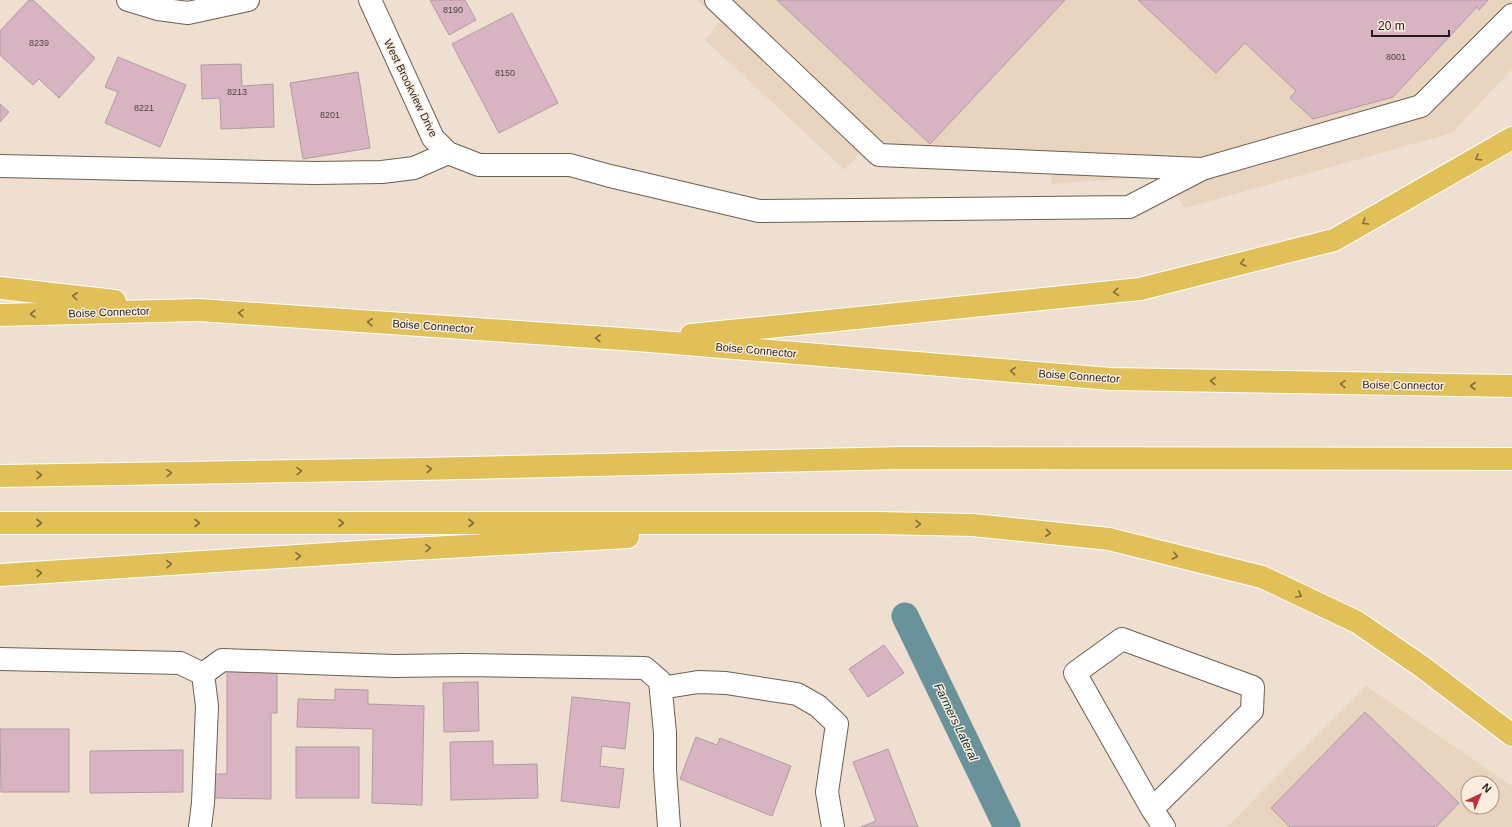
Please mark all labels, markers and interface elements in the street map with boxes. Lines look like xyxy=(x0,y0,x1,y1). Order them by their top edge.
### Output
house number: 8190 xyxy=(443,5,463,15)
scale bar xyxy=(1372,12,1449,38)
text: 20 m xyxy=(1378,19,1405,33)
street label: West Brookview Drive xyxy=(382,37,440,139)
house number: 8239 xyxy=(29,38,49,48)
house number: 8001 xyxy=(1386,52,1406,62)
house number: 8150 xyxy=(495,68,515,78)
house number: 8213 xyxy=(227,87,247,97)
house number: 8221 xyxy=(134,103,154,113)
house number: 8201 xyxy=(320,110,340,120)
one-way arrow xyxy=(1475,153,1482,160)
one-way arrow xyxy=(1362,218,1369,225)
one-way arrow xyxy=(1240,258,1247,267)
one-way arrow xyxy=(1113,287,1119,296)
one-way arrow xyxy=(72,292,78,301)
street label: Boise Connector xyxy=(68,305,150,319)
one-way arrow xyxy=(238,308,244,317)
one-way arrow xyxy=(30,310,36,318)
one-way arrow xyxy=(367,317,373,326)
street label: Boise Connector xyxy=(392,317,474,335)
one-way arrow xyxy=(595,333,601,342)
street label: Boise Connector xyxy=(715,340,797,360)
one-way arrow xyxy=(1010,367,1016,376)
street label: Boise Connector xyxy=(1038,367,1120,385)
one-way arrow xyxy=(1210,377,1216,385)
street label: Boise Connector xyxy=(1362,378,1444,392)
one-way arrow xyxy=(1340,380,1346,388)
one-way arrow xyxy=(1470,382,1476,390)
one-way arrow xyxy=(426,465,432,473)
one-way arrow xyxy=(296,467,302,475)
one-way arrow xyxy=(166,469,172,477)
one-way arrow xyxy=(36,471,42,479)
one-way arrow xyxy=(36,519,42,527)
one-way arrow xyxy=(194,519,200,527)
one-way arrow xyxy=(338,519,344,527)
one-way arrow xyxy=(468,519,474,527)
one-way arrow xyxy=(915,520,921,528)
one-way arrow xyxy=(1045,528,1051,537)
one-way arrow xyxy=(425,544,431,552)
one-way arrow xyxy=(295,551,301,560)
one-way arrow xyxy=(1171,551,1178,560)
one-way arrow xyxy=(166,560,172,569)
one-way arrow xyxy=(36,568,42,577)
one-way arrow xyxy=(1294,590,1302,598)
water label: Farmers Lateral xyxy=(931,681,981,763)
north arrow xyxy=(1460,775,1500,815)
text: N xyxy=(1480,781,1494,795)

